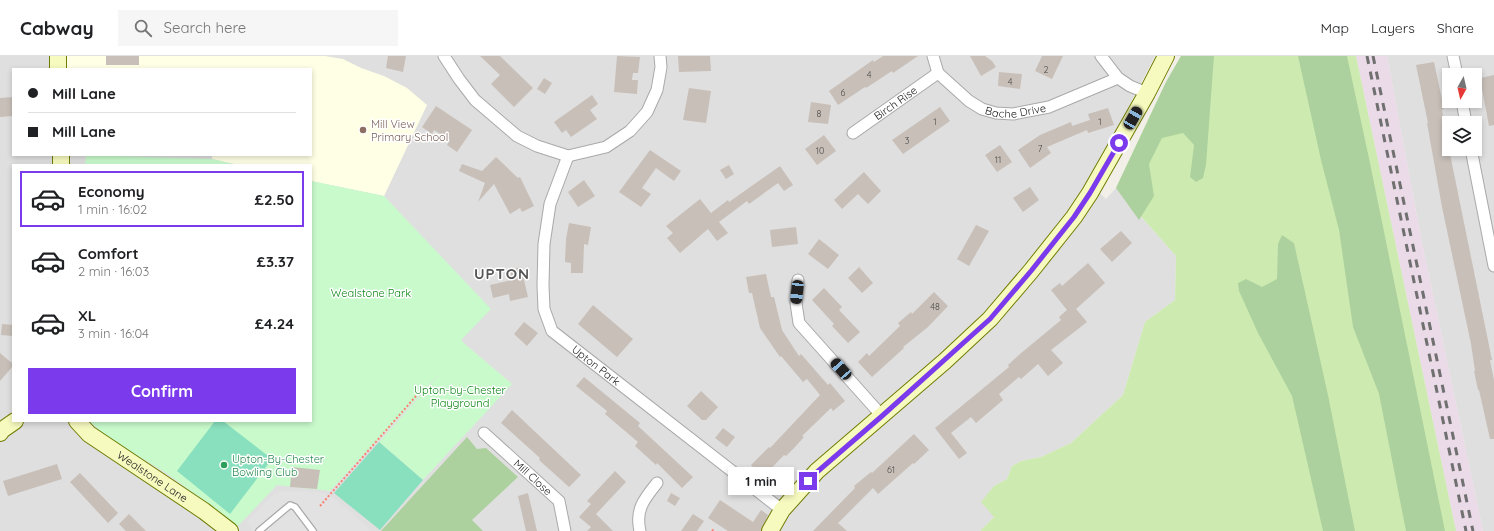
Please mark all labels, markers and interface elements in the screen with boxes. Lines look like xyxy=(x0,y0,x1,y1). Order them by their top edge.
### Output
search box xyxy=(118,10,398,46)
text: Cabway xyxy=(20,16,94,40)
icon: search xyxy=(132,17,154,39)
text: Search here xyxy=(164,18,246,37)
text: Map xyxy=(1320,19,1349,37)
text: Layers xyxy=(1371,19,1415,37)
text: Share xyxy=(1437,19,1474,37)
house number: 2 xyxy=(1044,64,1049,75)
north arrow xyxy=(1442,68,1482,108)
map controls xyxy=(1442,68,1482,156)
house number: 4 xyxy=(867,69,872,80)
house number: 4 xyxy=(1008,76,1013,87)
street label: Birch Rise xyxy=(871,83,920,123)
text: Mill Lane xyxy=(52,84,116,103)
house number: 6 xyxy=(841,87,846,98)
street label: Bache Drive xyxy=(983,101,1047,121)
car xyxy=(1122,105,1144,131)
house number: 8 xyxy=(817,108,822,119)
house number: 1 xyxy=(933,116,937,127)
house number: 1 xyxy=(1098,116,1102,127)
button: layers xyxy=(1442,116,1482,156)
place label: Mill View Primary School xyxy=(371,117,448,144)
text: Mill Lane xyxy=(52,122,116,141)
marker: Mill View Primary School xyxy=(358,125,368,135)
route start xyxy=(1110,134,1128,152)
house number: 3 xyxy=(905,135,910,146)
house number: 7 xyxy=(1038,143,1043,154)
house number: 10 xyxy=(816,145,824,156)
house number: 11 xyxy=(995,154,1001,165)
icon: car xyxy=(30,181,66,217)
text: Economy xyxy=(78,182,145,201)
text: £2.50 xyxy=(255,190,294,209)
text: 1 min · 16:02 xyxy=(78,201,147,217)
icon: car xyxy=(30,243,66,279)
text: Comfort xyxy=(78,244,139,263)
text: £3.37 xyxy=(257,252,294,271)
text: 2 min · 16:03 xyxy=(78,263,149,279)
district label: UPTON xyxy=(474,264,530,283)
car xyxy=(790,279,804,305)
park label: Wealstone Park xyxy=(331,286,411,300)
house number: 48 xyxy=(930,301,940,312)
icon: car xyxy=(30,305,66,341)
text: XL xyxy=(78,306,96,325)
text: £4.24 xyxy=(255,314,294,333)
text: 3 min · 16:04 xyxy=(78,325,149,341)
street label: Upton Park xyxy=(569,342,623,389)
car xyxy=(829,356,853,382)
button: Confirm xyxy=(28,368,296,414)
park label: Upton-by-Chester Playground xyxy=(414,383,507,410)
street label: Wealstone Lane xyxy=(114,448,190,505)
place label: Upton-By-Chester Bowling Club xyxy=(232,452,325,479)
street label: Mill Close xyxy=(511,456,555,498)
marker: Upton-By-Chester Bowling Club xyxy=(219,460,229,470)
house number: 61 xyxy=(887,464,895,475)
callout: 1 min xyxy=(728,467,794,495)
route end xyxy=(799,472,817,490)
text: 1 min xyxy=(745,473,777,489)

